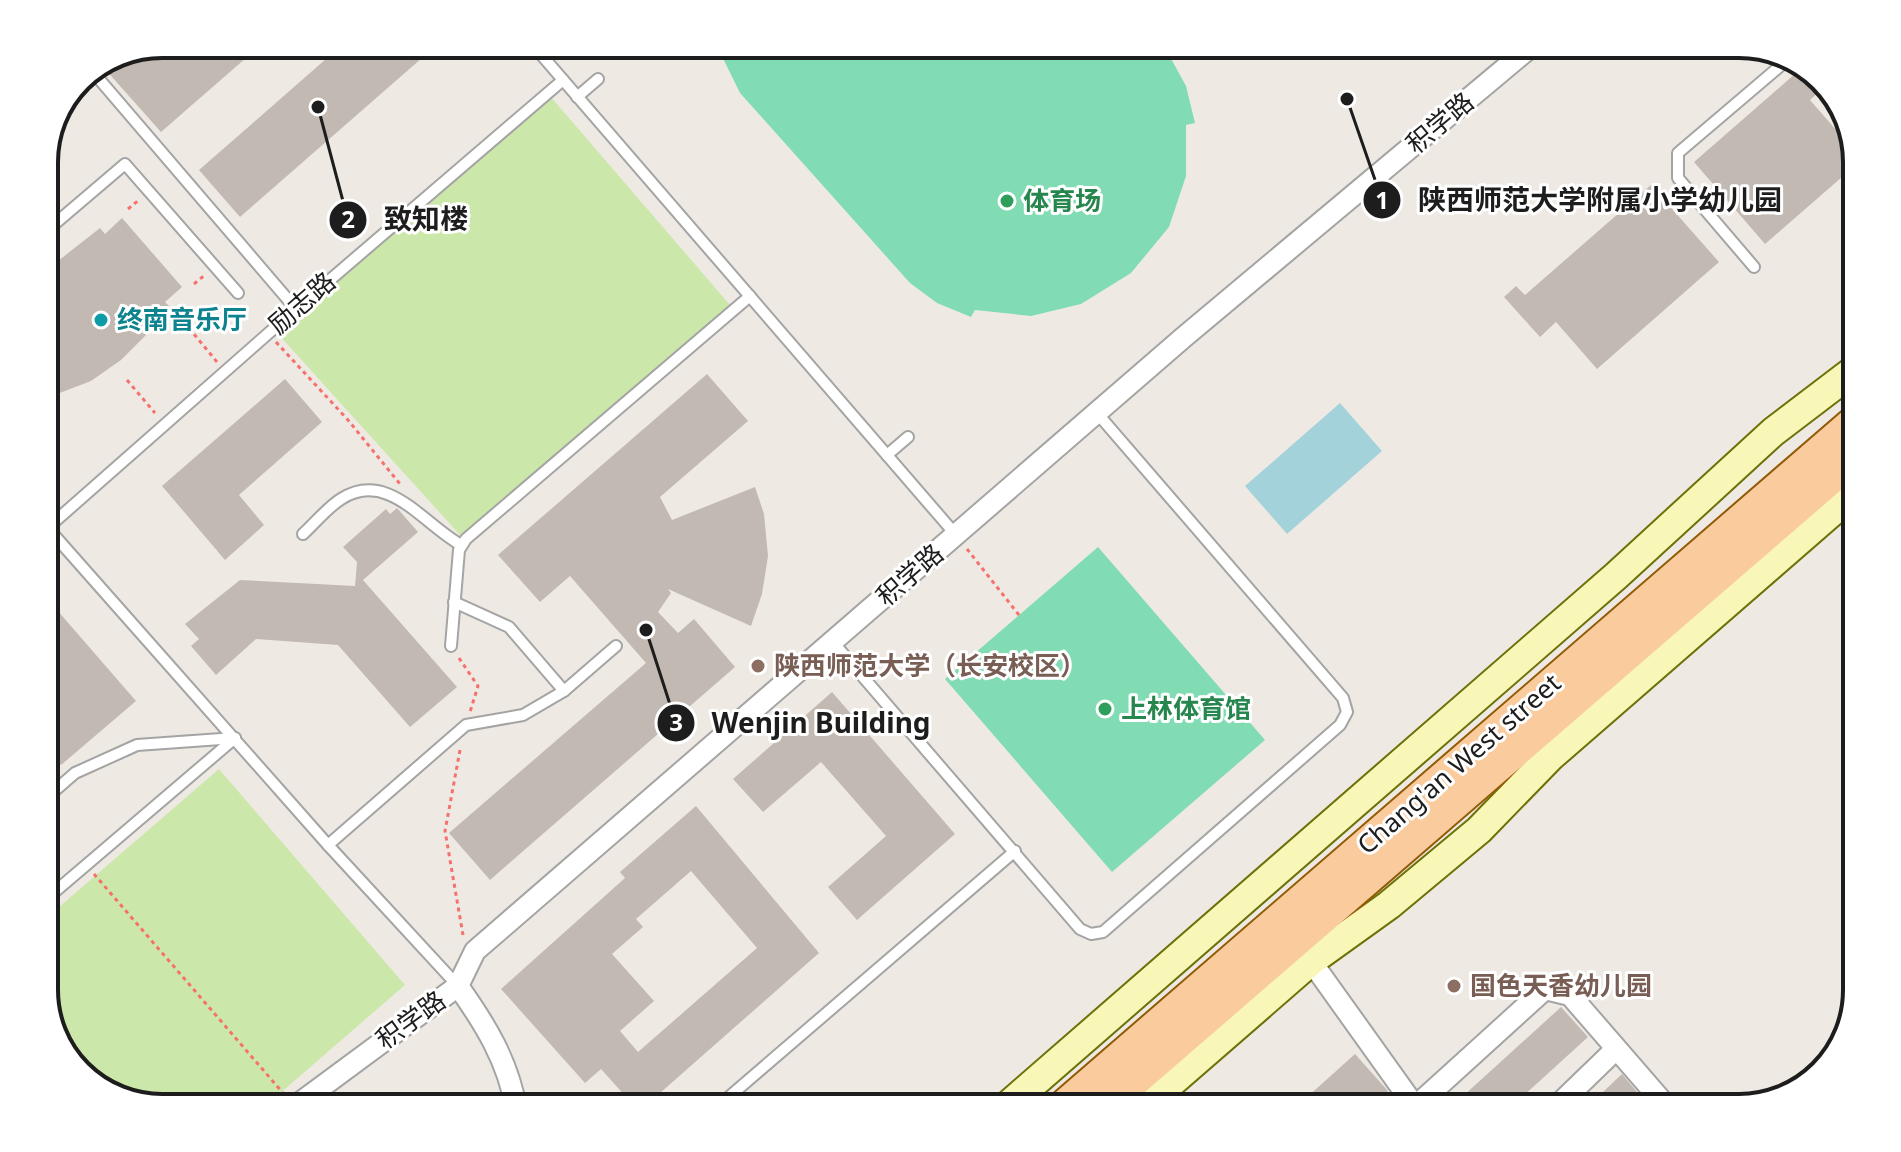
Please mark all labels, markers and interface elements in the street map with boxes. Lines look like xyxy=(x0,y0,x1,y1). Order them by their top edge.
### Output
street label: 积学路 xyxy=(1398,83,1481,161)
callout: 陕西师范大学附属小学幼儿园 xyxy=(1362,174,1798,226)
text: 陕西师范大学附属小学幼儿园 xyxy=(1418,180,1782,218)
place label: 体育场 xyxy=(1023,182,1101,218)
text: 1 xyxy=(1375,183,1389,216)
marker: 体育场 xyxy=(998,192,1016,210)
callout: 致知楼 xyxy=(328,194,484,246)
text: 致知楼 xyxy=(384,199,468,237)
text: 2 xyxy=(341,202,355,235)
street label: 励志路 xyxy=(260,263,343,341)
place label: 终南音乐厅 xyxy=(117,301,247,337)
marker: 终南音乐厅 xyxy=(92,311,110,329)
street label: 积学路 xyxy=(868,535,951,613)
place label: 陕西师范大学（长安校区） xyxy=(774,647,1086,683)
marker: 陕西师范大学（长安校区） xyxy=(749,657,767,675)
street label: Chang'an West street xyxy=(1349,665,1568,862)
place label: 上林体育馆 xyxy=(1121,690,1251,726)
callout: Wenjin Building xyxy=(656,697,947,749)
marker: 上林体育馆 xyxy=(1096,700,1114,718)
text: Wenjin Building xyxy=(711,703,931,741)
text: 3 xyxy=(669,705,683,738)
place label: 国色天香幼儿园 xyxy=(1470,967,1652,1003)
marker: 国色天香幼儿园 xyxy=(1445,977,1463,995)
street label: 积学路 xyxy=(368,982,453,1057)

